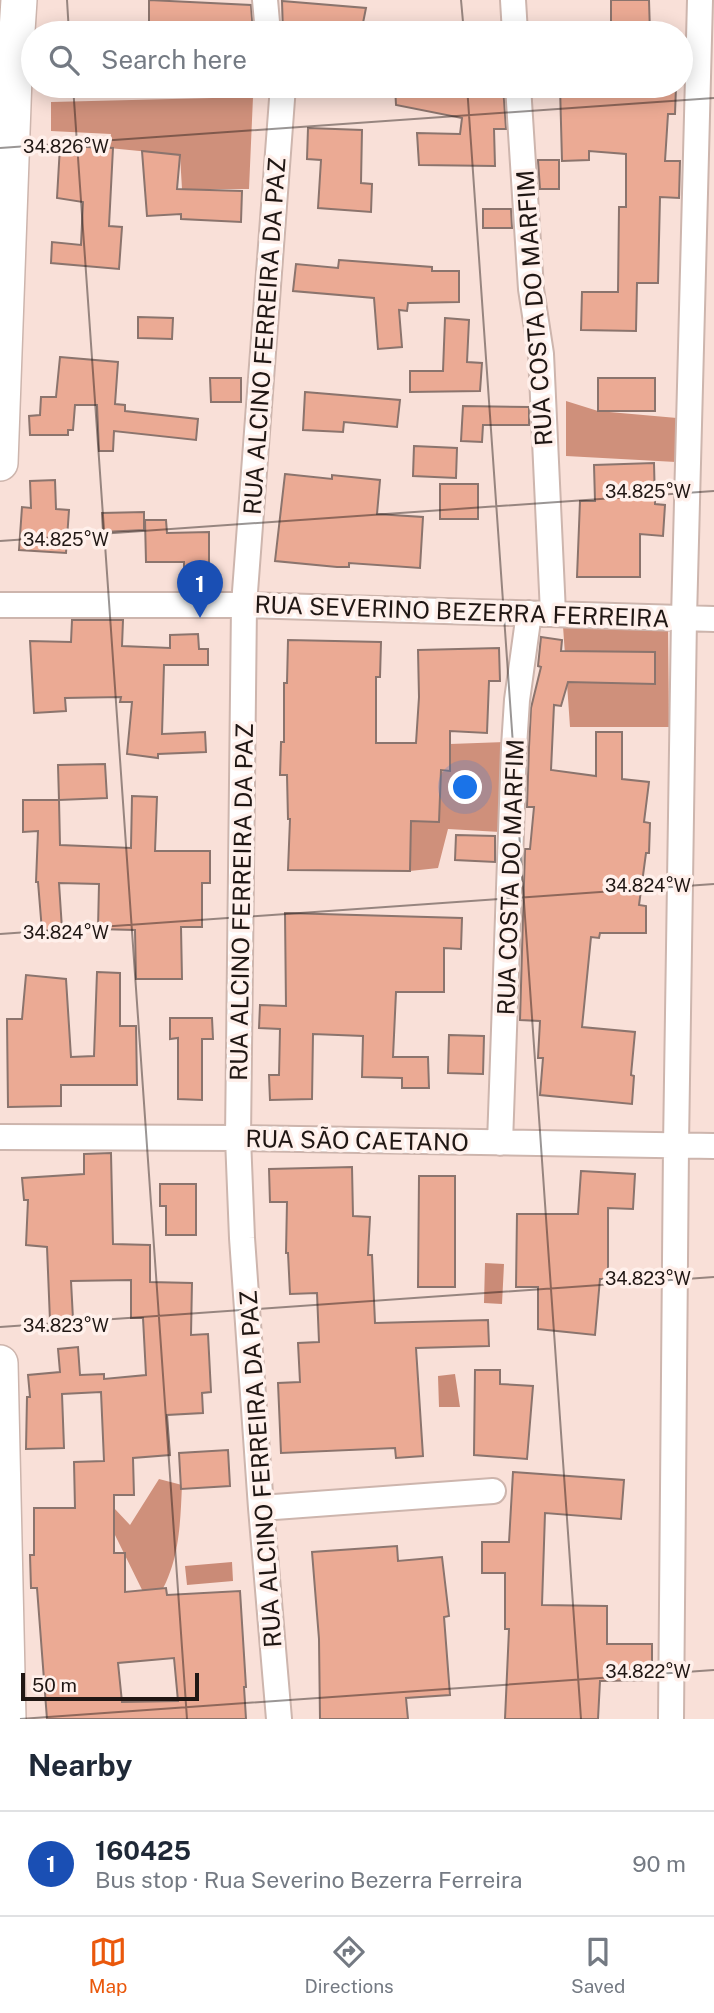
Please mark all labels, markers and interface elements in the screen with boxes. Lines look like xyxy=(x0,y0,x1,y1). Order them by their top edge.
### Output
search box xyxy=(21,21,693,98)
icon: search xyxy=(45,41,83,79)
text: Search here xyxy=(101,44,247,75)
text: 34.826°W xyxy=(23,136,109,157)
street label: RUA ALCINO FERREIRA DA PAZ xyxy=(238,157,290,515)
street label: RUA COSTA DO MARFIM xyxy=(510,169,558,447)
text: 34.825°W xyxy=(605,481,691,502)
text: 34.825°W xyxy=(23,529,109,550)
pin: 1 xyxy=(177,560,223,618)
street label: RUA SEVERINO BEZERRA FERREIRA xyxy=(254,590,670,632)
street label: RUA ALCINO FERREIRA DA PAZ xyxy=(224,723,258,1081)
street label: RUA COSTA DO MARFIM xyxy=(491,738,529,1016)
your location xyxy=(448,770,482,804)
text: 34.824°W xyxy=(605,875,691,896)
text: 34.824°W xyxy=(23,922,109,943)
street label: RUA SÃO CAETANO xyxy=(245,1124,469,1156)
text: 34.823°W xyxy=(605,1268,691,1289)
street label: RUA ALCINO FERREIRA DA PAZ xyxy=(234,1290,286,1648)
text: 34.823°W xyxy=(23,1315,109,1336)
text: 34.822°W xyxy=(605,1661,691,1682)
scale bar xyxy=(21,1670,200,1702)
text: 50 m xyxy=(32,1674,77,1696)
text: Nearby xyxy=(28,1747,132,1783)
text: 160425 xyxy=(95,1835,191,1866)
text: 1 xyxy=(46,1850,56,1877)
text: 90 m xyxy=(632,1850,686,1877)
text: Bus stop · Rua Severino Bezerra Ferreira xyxy=(95,1866,522,1893)
tab: Map xyxy=(89,1933,127,1997)
tab: Directions xyxy=(304,1933,394,1997)
tab: Saved xyxy=(571,1933,625,1997)

